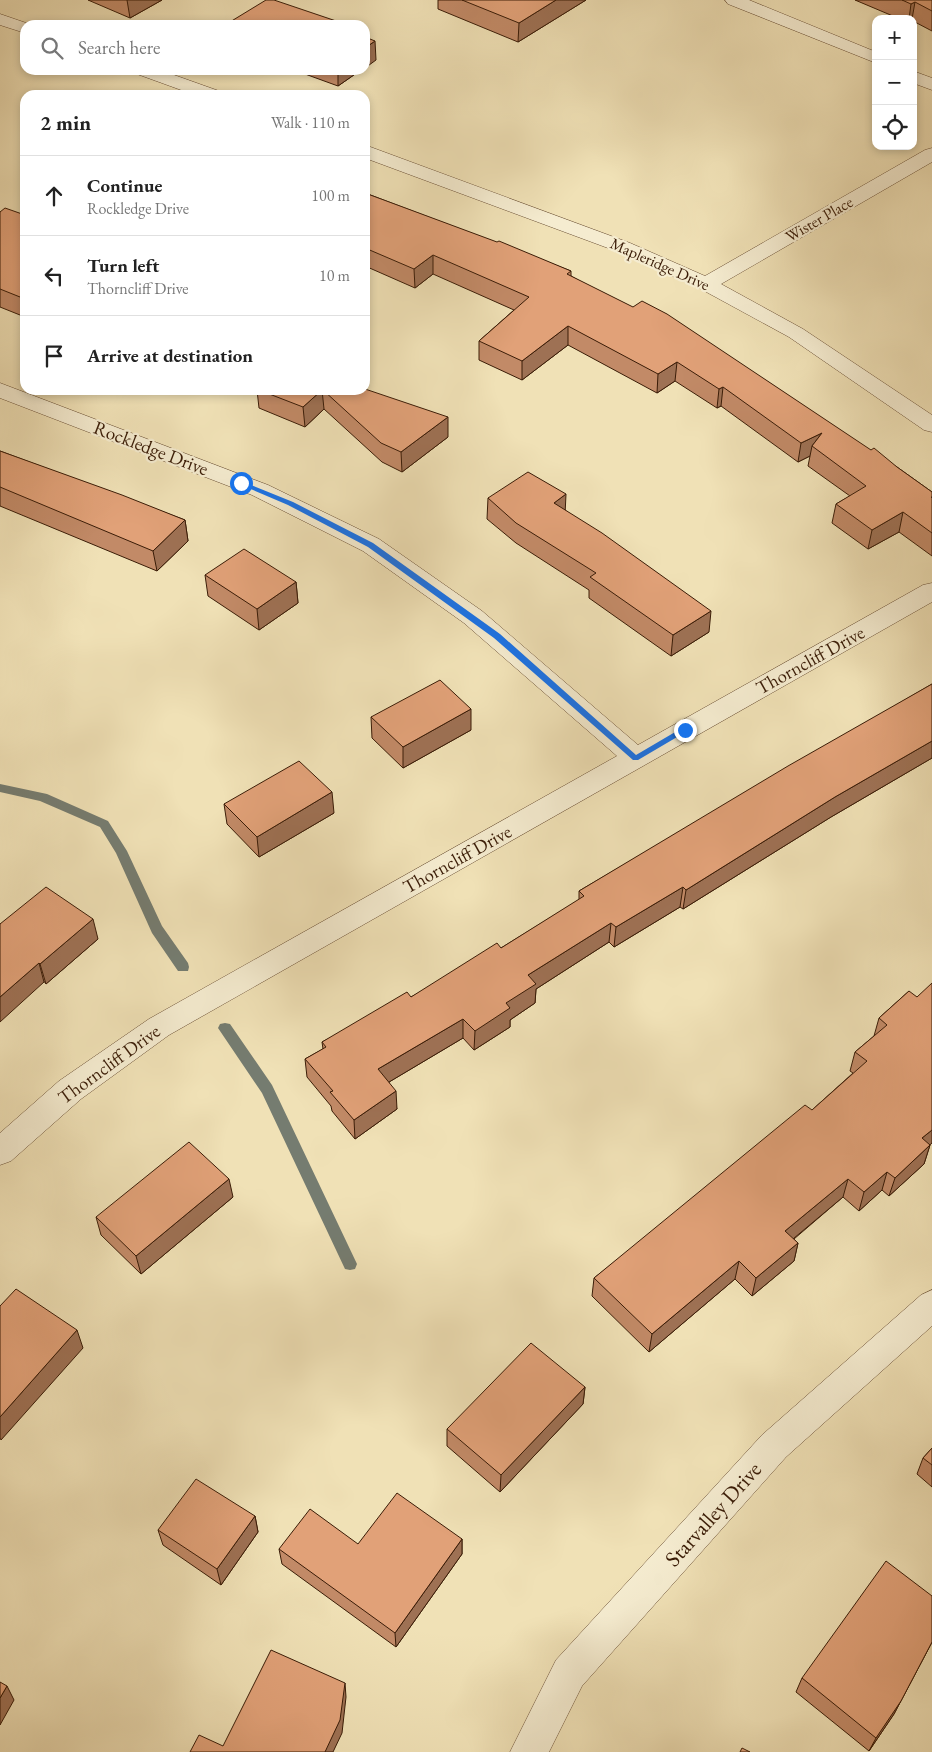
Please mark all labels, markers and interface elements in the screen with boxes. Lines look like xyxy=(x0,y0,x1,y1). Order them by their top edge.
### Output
map controls xyxy=(872,15,917,150)
button: + xyxy=(872,15,917,60)
search box xyxy=(20,20,370,75)
icon: search xyxy=(38,34,66,62)
text: Search here xyxy=(78,35,160,60)
button: − xyxy=(872,60,917,105)
button: locate xyxy=(872,105,917,150)
text: 2 min xyxy=(40,109,91,136)
text: Walk · 110 m xyxy=(271,112,350,133)
text: Continue xyxy=(87,173,162,198)
icon: ahead xyxy=(40,182,68,210)
text: 100 m xyxy=(311,185,350,206)
street label: Wister Place xyxy=(781,191,857,247)
text: Rockledge Drive xyxy=(87,198,189,219)
street label: Mapleridge Drive xyxy=(607,233,713,295)
text: Turn left xyxy=(87,253,159,278)
icon: left xyxy=(40,262,68,290)
text: 10 m xyxy=(319,265,350,286)
text: Thorncliff Drive xyxy=(87,278,189,299)
icon: arrive xyxy=(40,342,68,370)
text: Arrive at destination xyxy=(87,343,253,368)
street label: Rockledge Drive xyxy=(90,415,212,481)
route start xyxy=(230,472,253,495)
street label: Thorncliff Drive xyxy=(751,620,869,700)
route end xyxy=(674,719,697,742)
street label: Thorncliff Drive xyxy=(398,819,516,899)
street label: Thorncliff Drive xyxy=(53,1018,165,1110)
street label: Starvalley Drive xyxy=(658,1455,768,1573)

